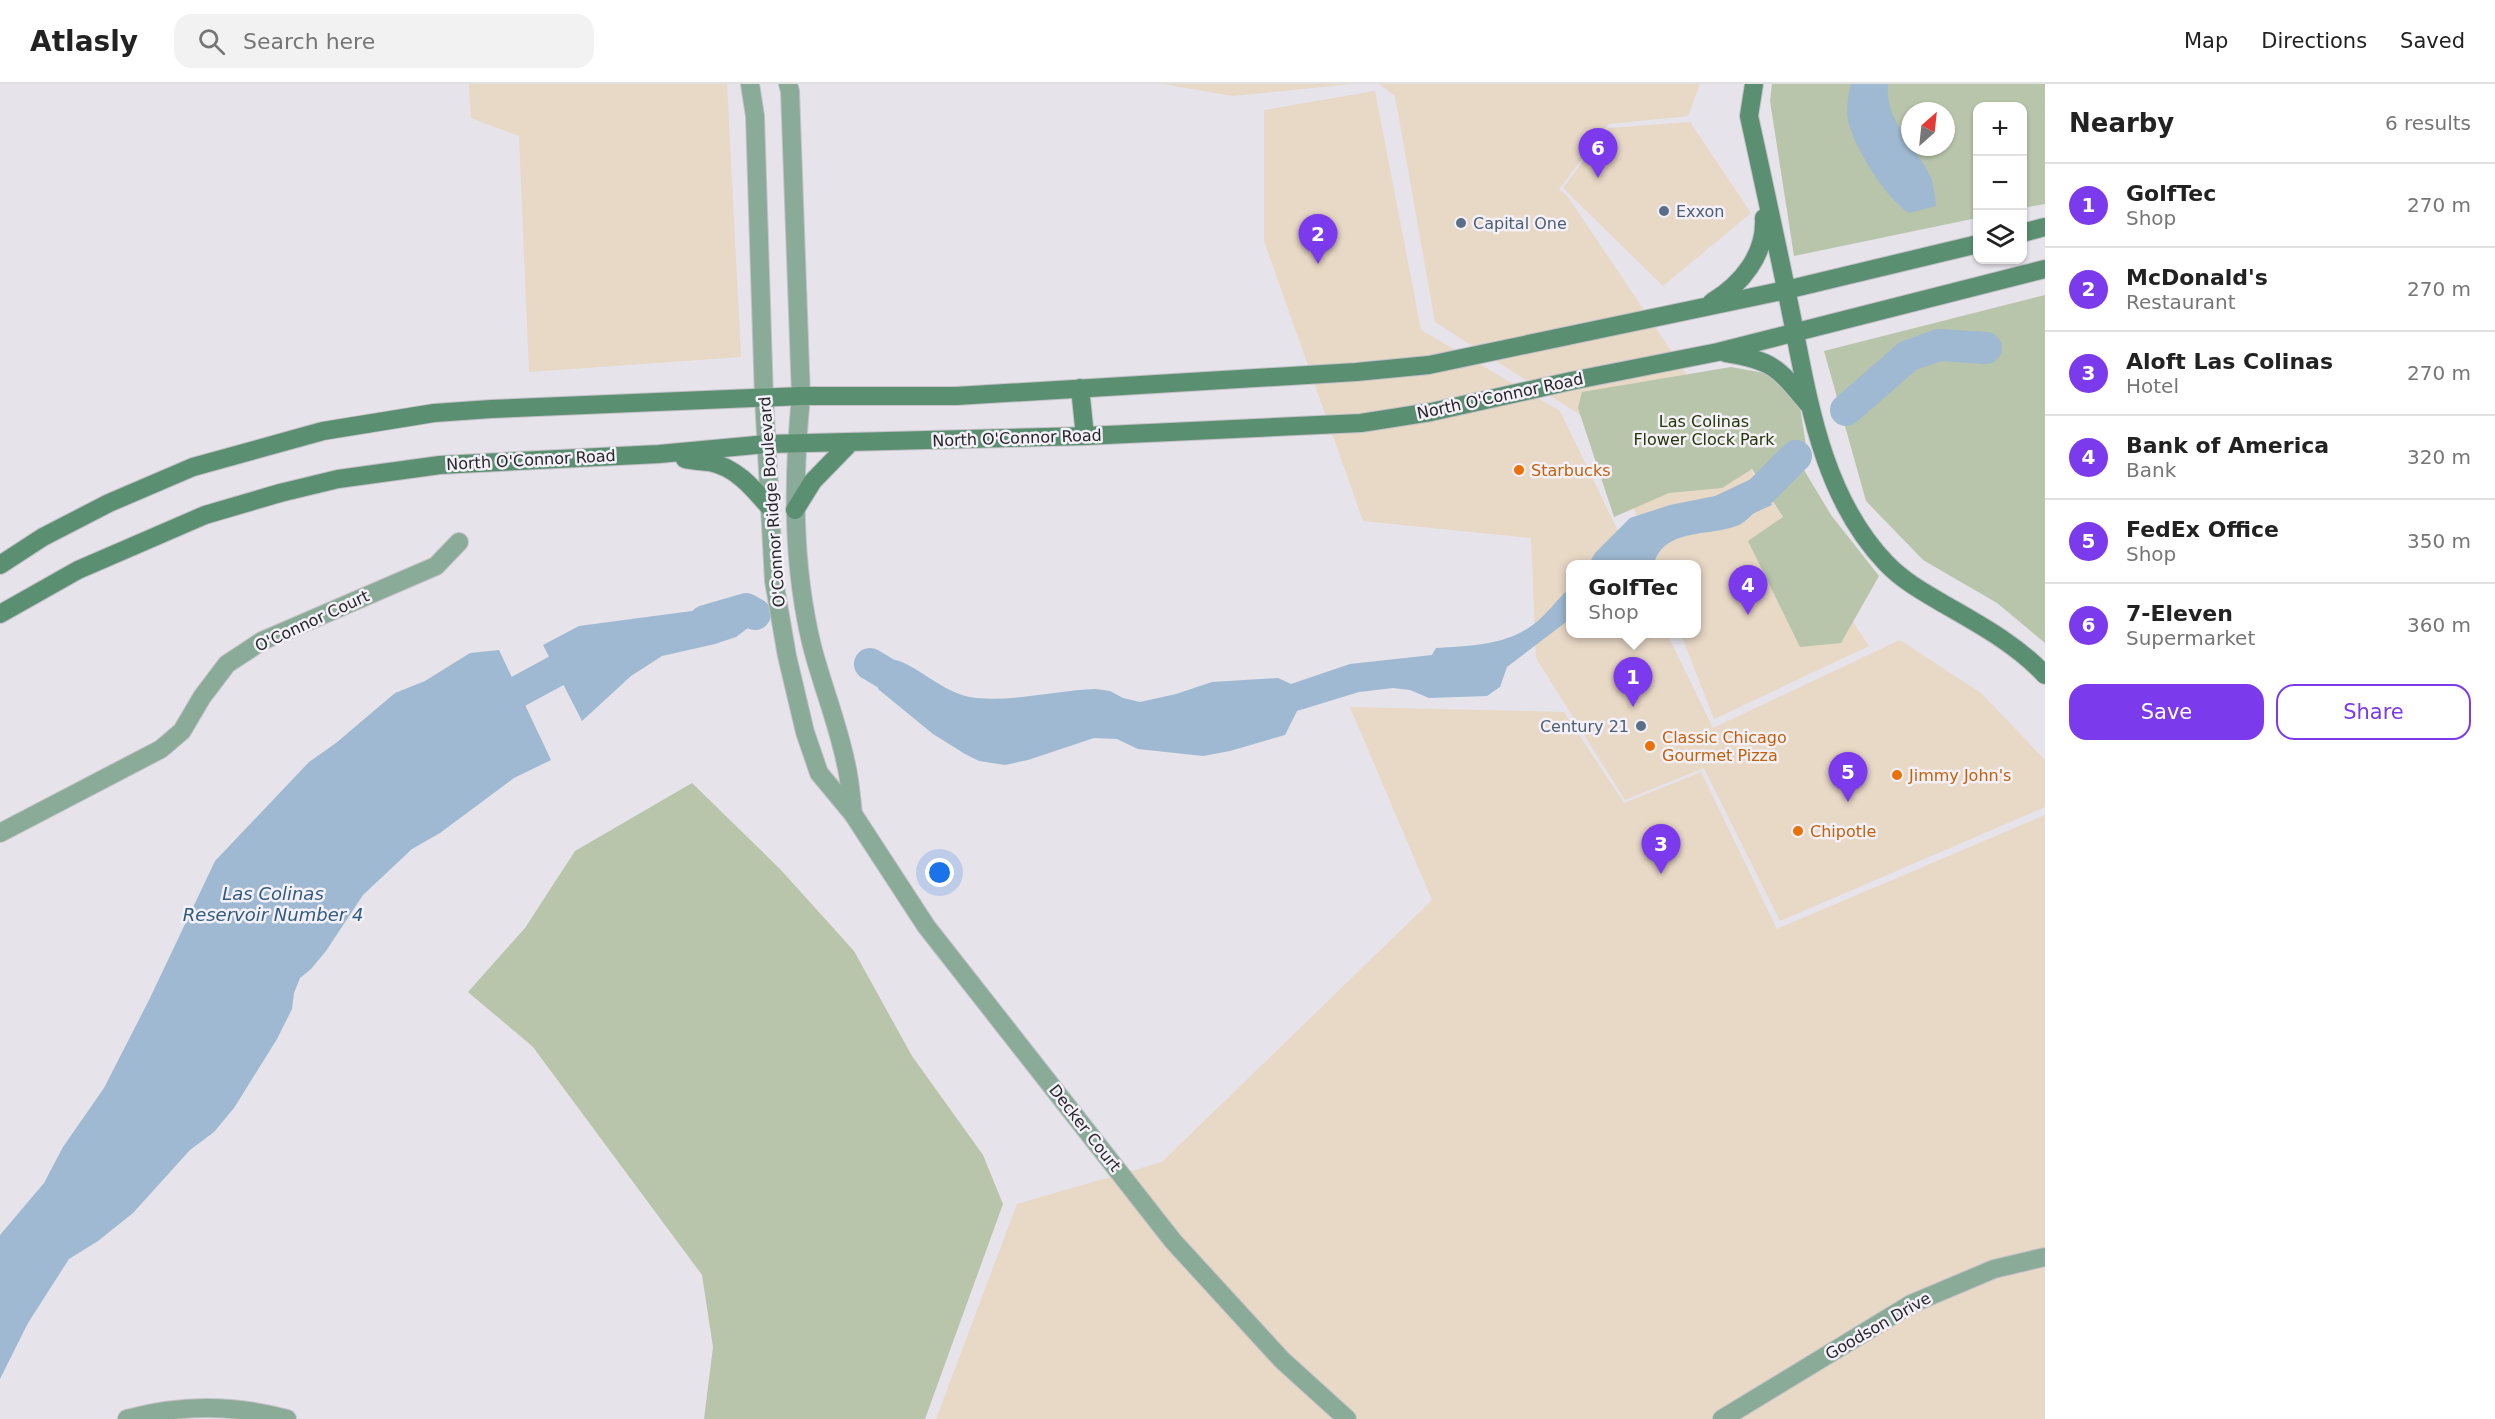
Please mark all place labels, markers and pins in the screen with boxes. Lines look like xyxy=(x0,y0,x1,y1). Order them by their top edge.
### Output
pin: 6 xyxy=(1578,128,1618,178)
place label: Exxon xyxy=(1676,202,1724,221)
marker: Exxon xyxy=(1657,204,1671,218)
pin: 2 xyxy=(1298,214,1338,264)
place label: Capital One xyxy=(1473,214,1567,233)
marker: Capital One xyxy=(1454,216,1468,230)
place label: Starbucks xyxy=(1531,461,1611,480)
marker: Starbucks xyxy=(1512,463,1526,477)
pin: 4 xyxy=(1728,566,1768,615)
pin: 1 xyxy=(1614,658,1652,707)
place label: Century 21 xyxy=(1540,717,1629,736)
marker: Century 21 xyxy=(1634,719,1648,733)
place label: Classic Chicago Gourmet Pizza xyxy=(1662,728,1787,765)
marker: Classic Chicago Gourmet Pizza xyxy=(1643,739,1657,753)
pin: 5 xyxy=(1828,752,1868,802)
place label: Jimmy John's xyxy=(1908,766,2011,785)
marker: Jimmy John's xyxy=(1890,768,1904,782)
place label: Chipotle xyxy=(1810,822,1876,841)
pin: 3 xyxy=(1642,824,1680,874)
marker: Chipotle xyxy=(1791,824,1805,838)

